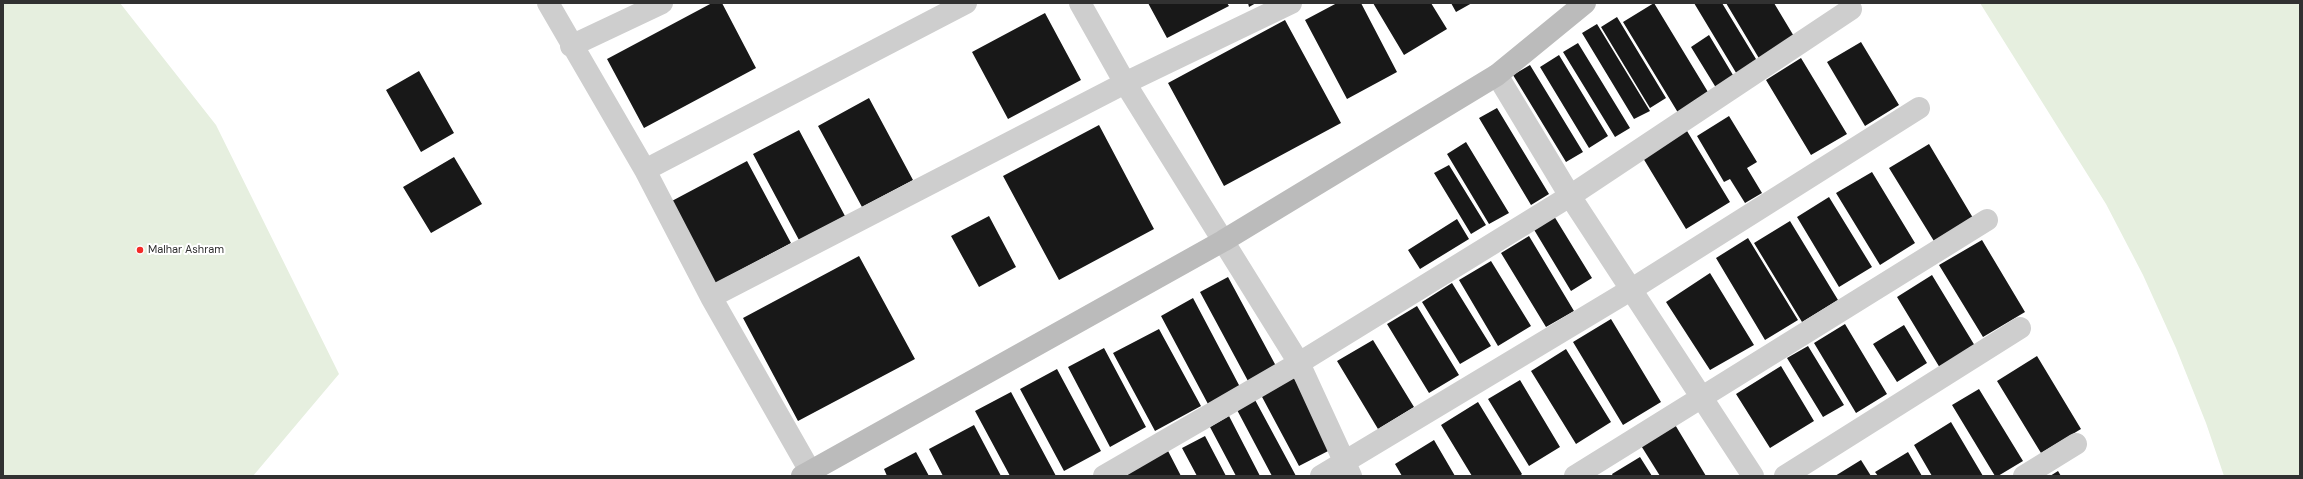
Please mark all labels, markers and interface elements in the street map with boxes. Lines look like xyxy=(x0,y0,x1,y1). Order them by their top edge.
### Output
place label: Malhar Ashram xyxy=(148,243,224,257)
marker: Malhar Ashram xyxy=(135,245,145,255)

